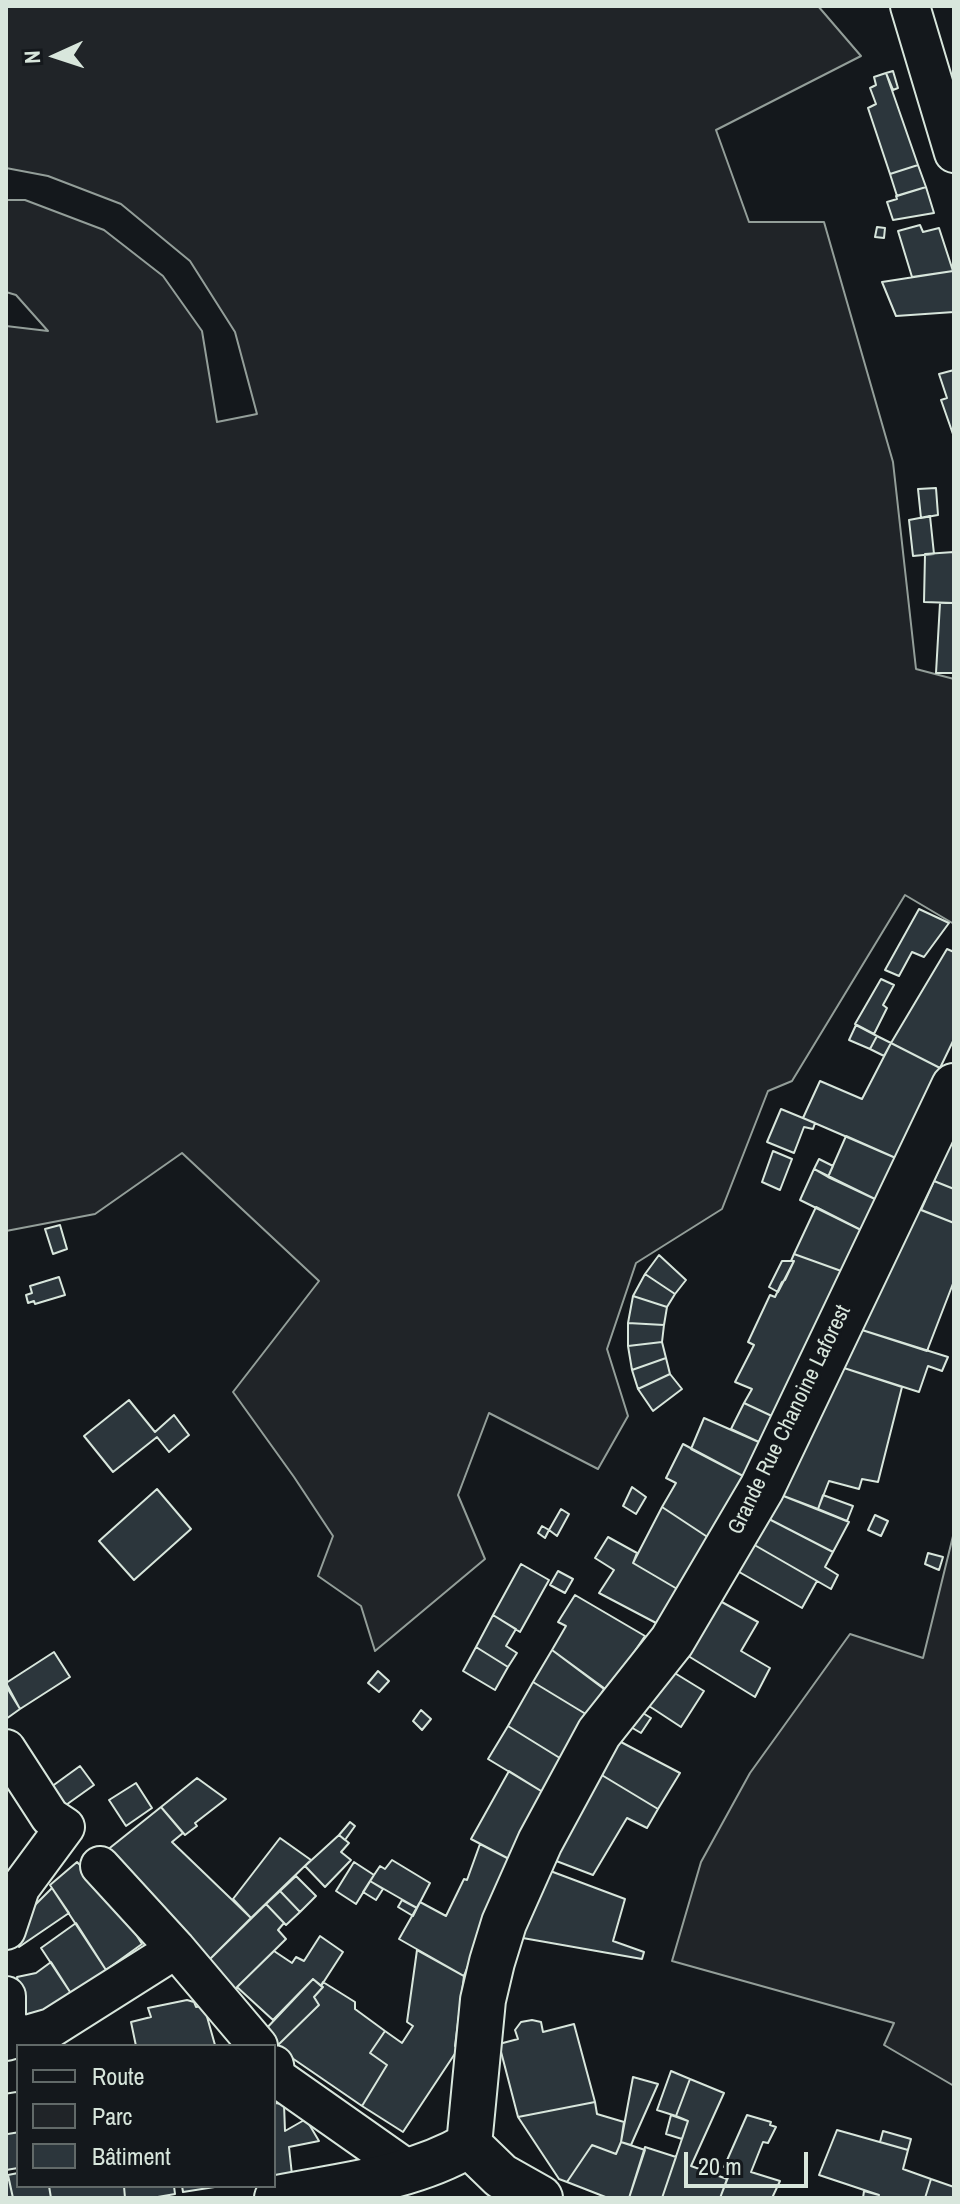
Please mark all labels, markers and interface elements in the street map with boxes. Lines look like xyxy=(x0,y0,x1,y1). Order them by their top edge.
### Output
north arrow xyxy=(16,16,96,96)
text: N xyxy=(17,50,47,65)
street label: Grande Rue Chanoine Laforest xyxy=(723,1301,857,1539)
legend xyxy=(16,2044,276,2188)
text: Route xyxy=(92,2060,145,2092)
text: Parc xyxy=(92,2100,132,2132)
scale bar xyxy=(688,2136,812,2186)
text: Bâtiment xyxy=(92,2140,171,2172)
text: 20 m xyxy=(698,2150,742,2182)

